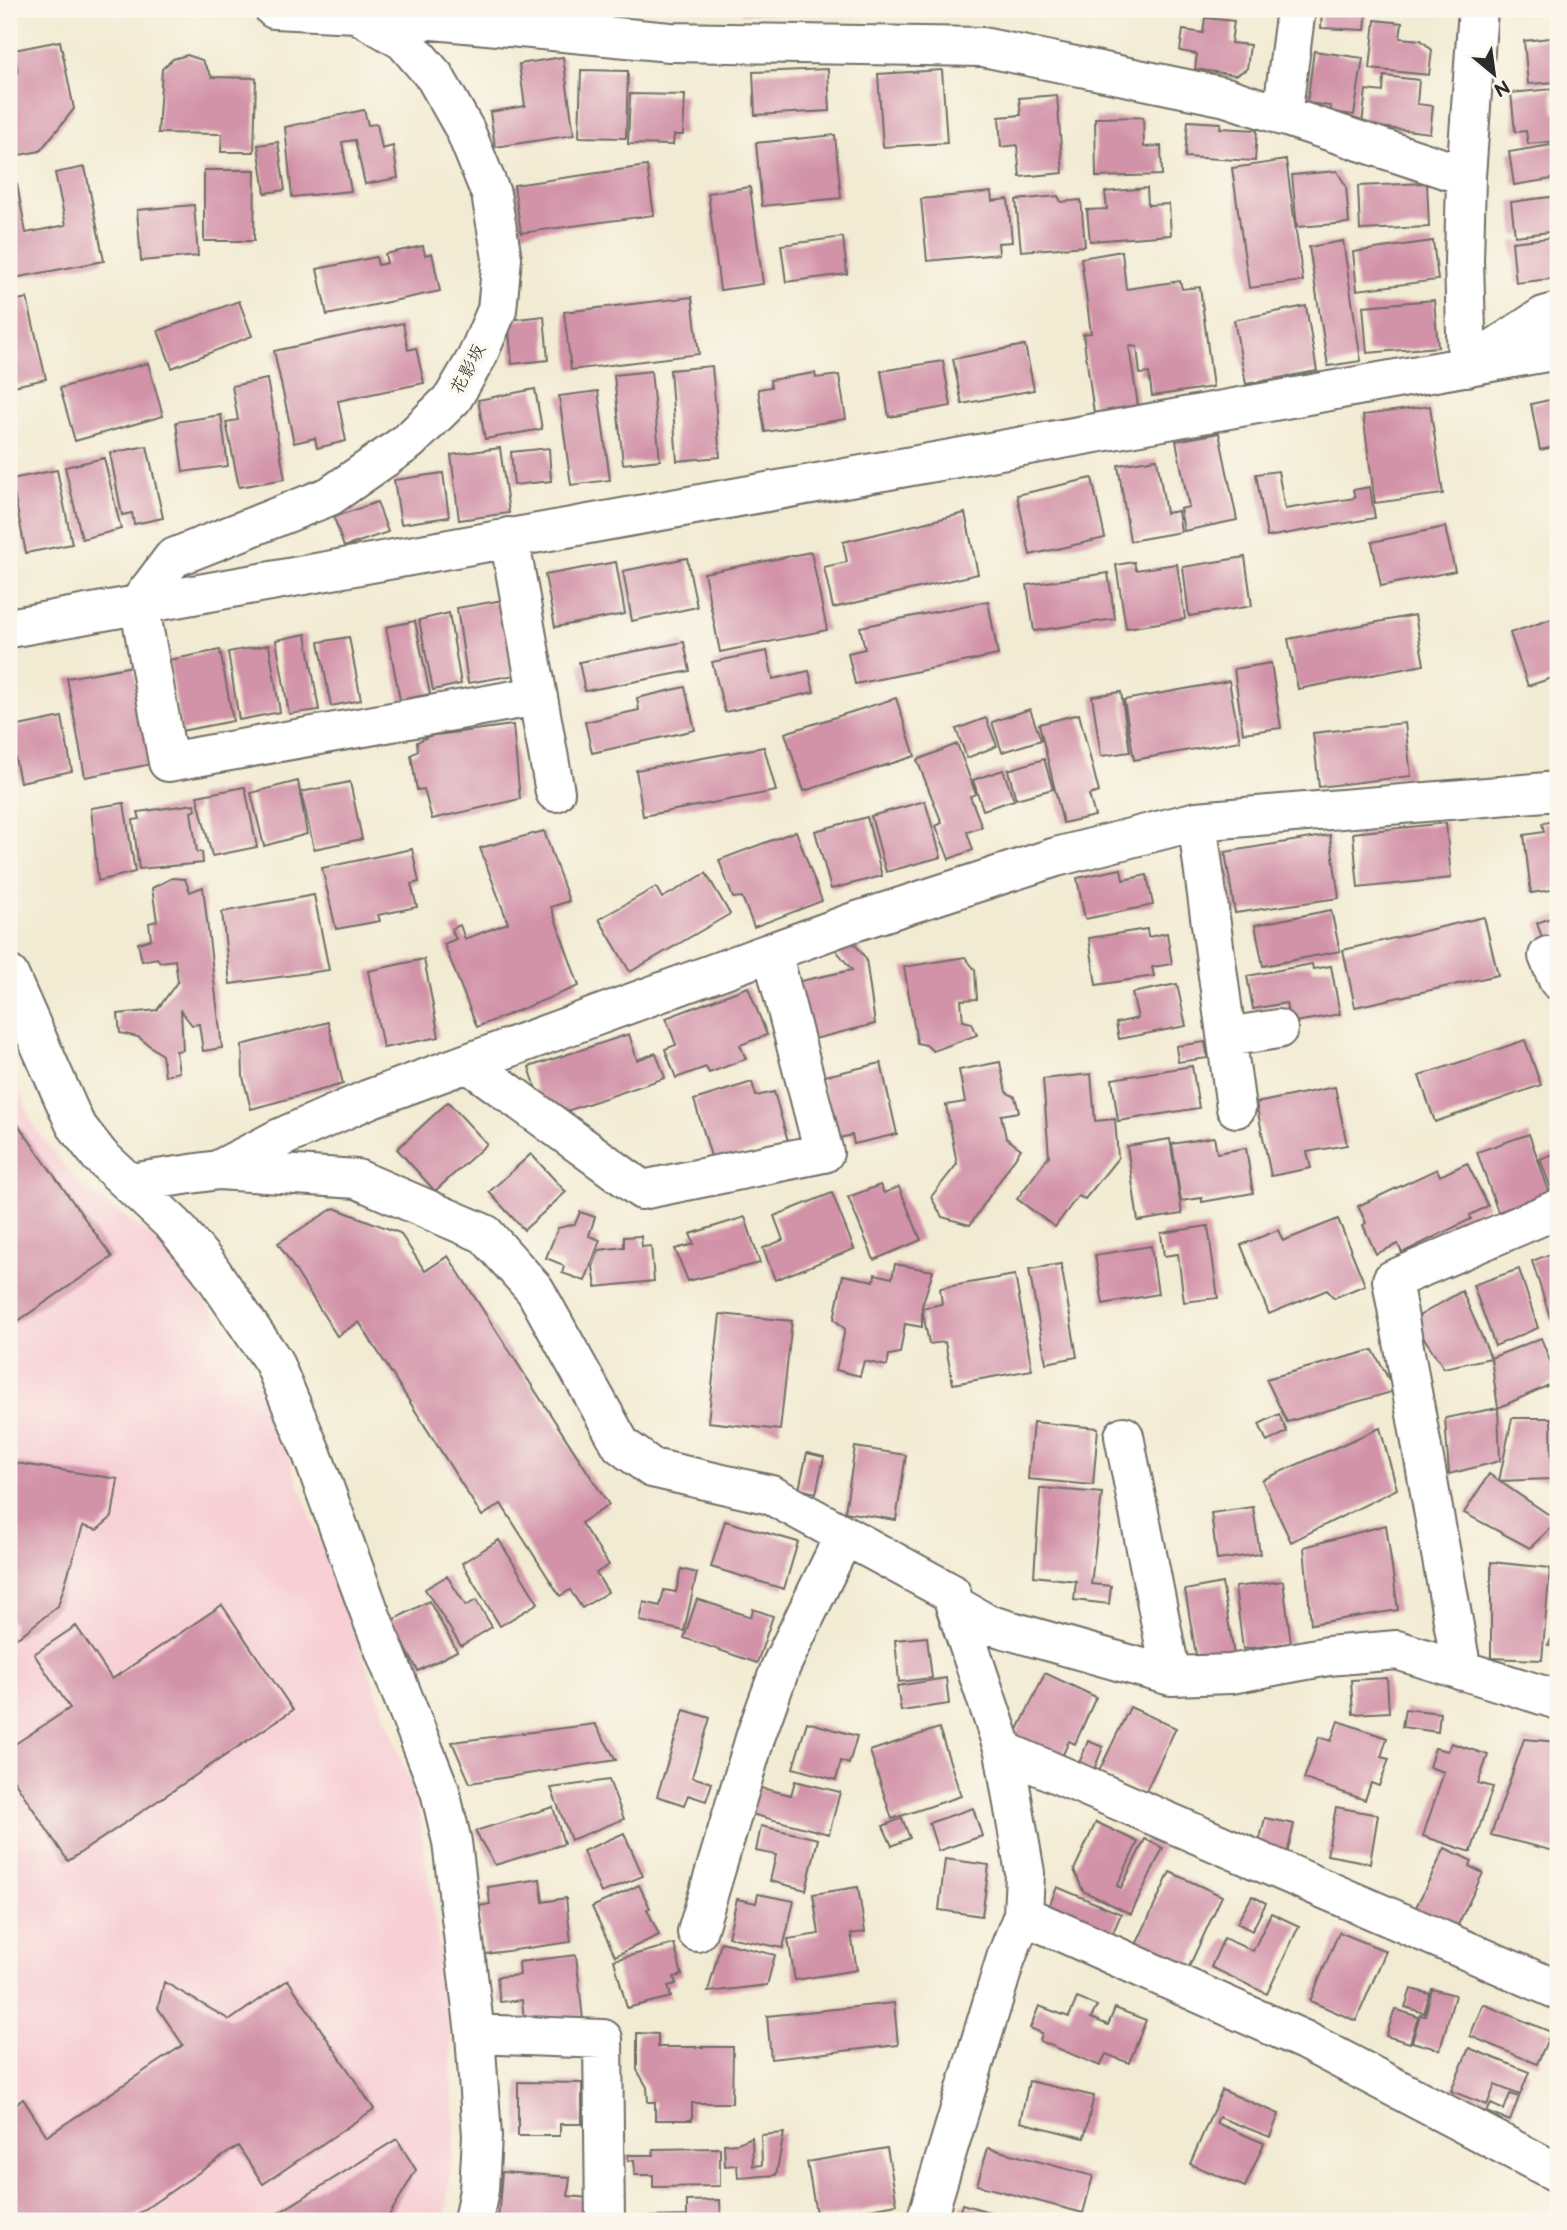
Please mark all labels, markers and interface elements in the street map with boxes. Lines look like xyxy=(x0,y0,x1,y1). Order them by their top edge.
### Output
north arrow xyxy=(1458,38,1528,108)
text: N xyxy=(1490,74,1513,101)
street label: 花影坂 xyxy=(446,340,490,398)

